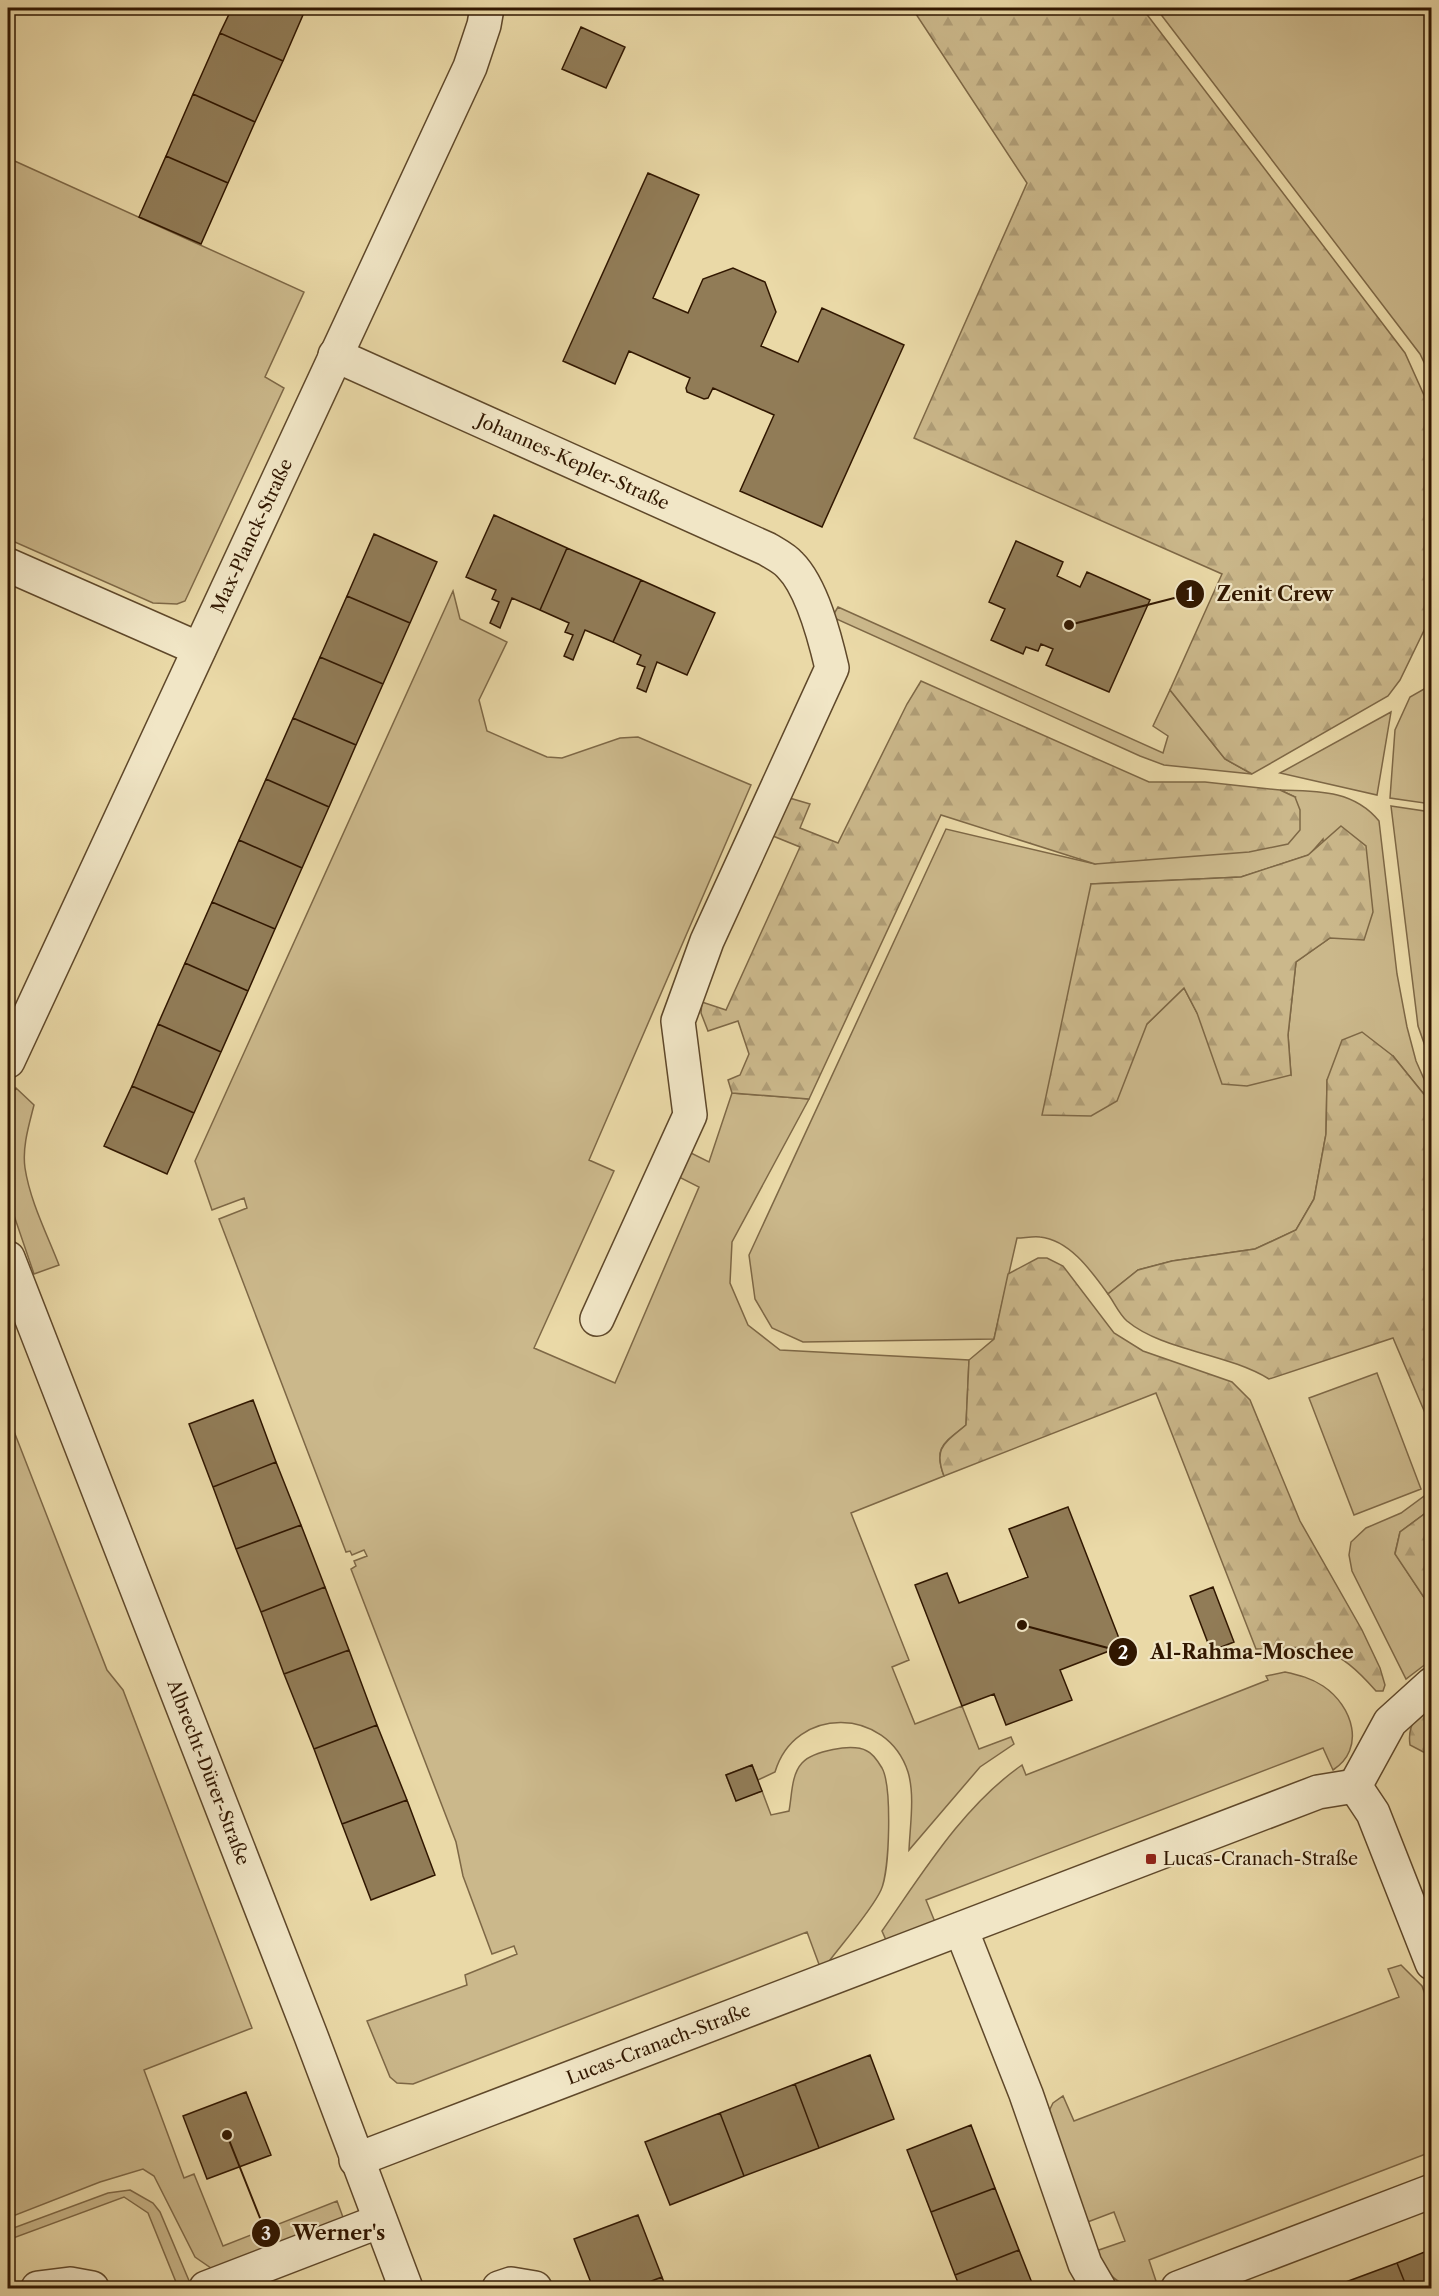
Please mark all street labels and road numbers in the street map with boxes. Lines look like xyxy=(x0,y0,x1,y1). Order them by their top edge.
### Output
street label: Johannes-Kepler-Straße xyxy=(471,408,673,515)
street label: Max-Planck-Straße xyxy=(207,455,297,617)
street label: Albrecht-Dürer-Straße xyxy=(162,1676,254,1868)
street label: Lucas-Cranach-Straße xyxy=(563,1999,754,2089)

